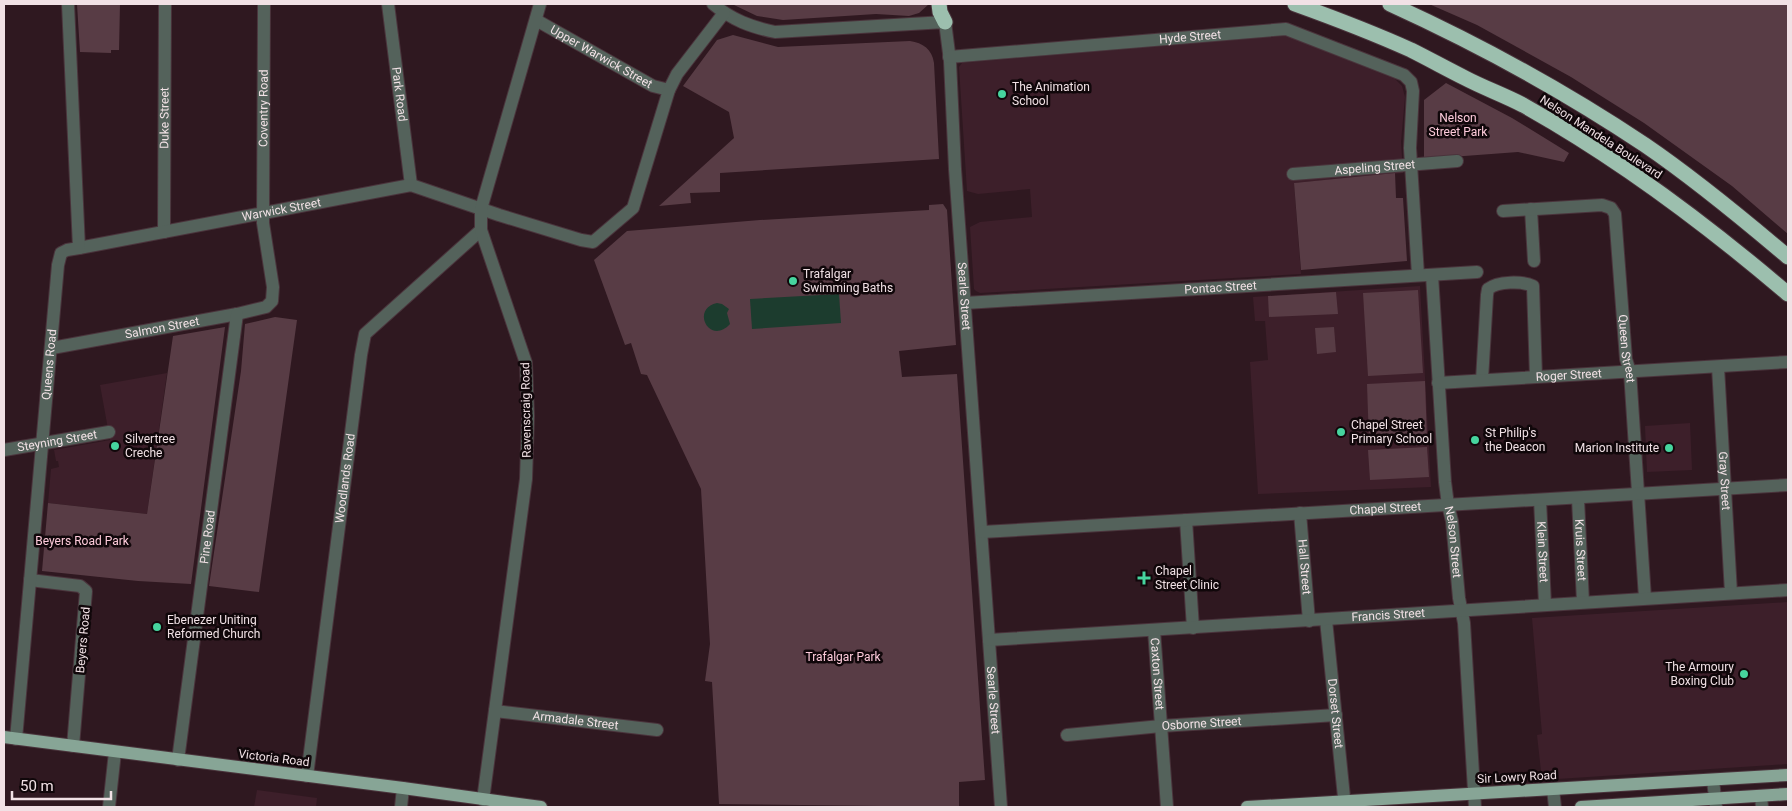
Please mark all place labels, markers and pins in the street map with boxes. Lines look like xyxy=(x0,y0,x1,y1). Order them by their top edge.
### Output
place label: The Animation School xyxy=(1012,80,1090,108)
marker: The Animation School xyxy=(996,88,1008,100)
place label: Trafalgar Swimming Baths xyxy=(803,267,893,295)
marker: Trafalgar Swimming Baths xyxy=(787,275,799,287)
place label: Chapel Street Primary School xyxy=(1351,418,1432,446)
marker: Chapel Street Primary School xyxy=(1335,426,1347,438)
place label: St Philip's the Deacon xyxy=(1485,426,1545,454)
place label: Silvertree Creche xyxy=(125,432,175,460)
marker: St Philip's the Deacon xyxy=(1469,434,1481,446)
marker: Silvertree Creche xyxy=(109,440,121,452)
place label: Marion Institute xyxy=(1575,441,1659,455)
marker: Marion Institute xyxy=(1663,442,1675,454)
place label: Chapel Street Clinic xyxy=(1155,564,1219,592)
marker: Chapel Street Clinic xyxy=(1137,571,1151,585)
place label: Ebenezer Uniting Reformed Church xyxy=(167,613,260,641)
marker: Ebenezer Uniting Reformed Church xyxy=(151,621,163,633)
place label: The Armoury Boxing Club xyxy=(1665,660,1734,688)
marker: The Armoury Boxing Club xyxy=(1738,668,1750,680)

